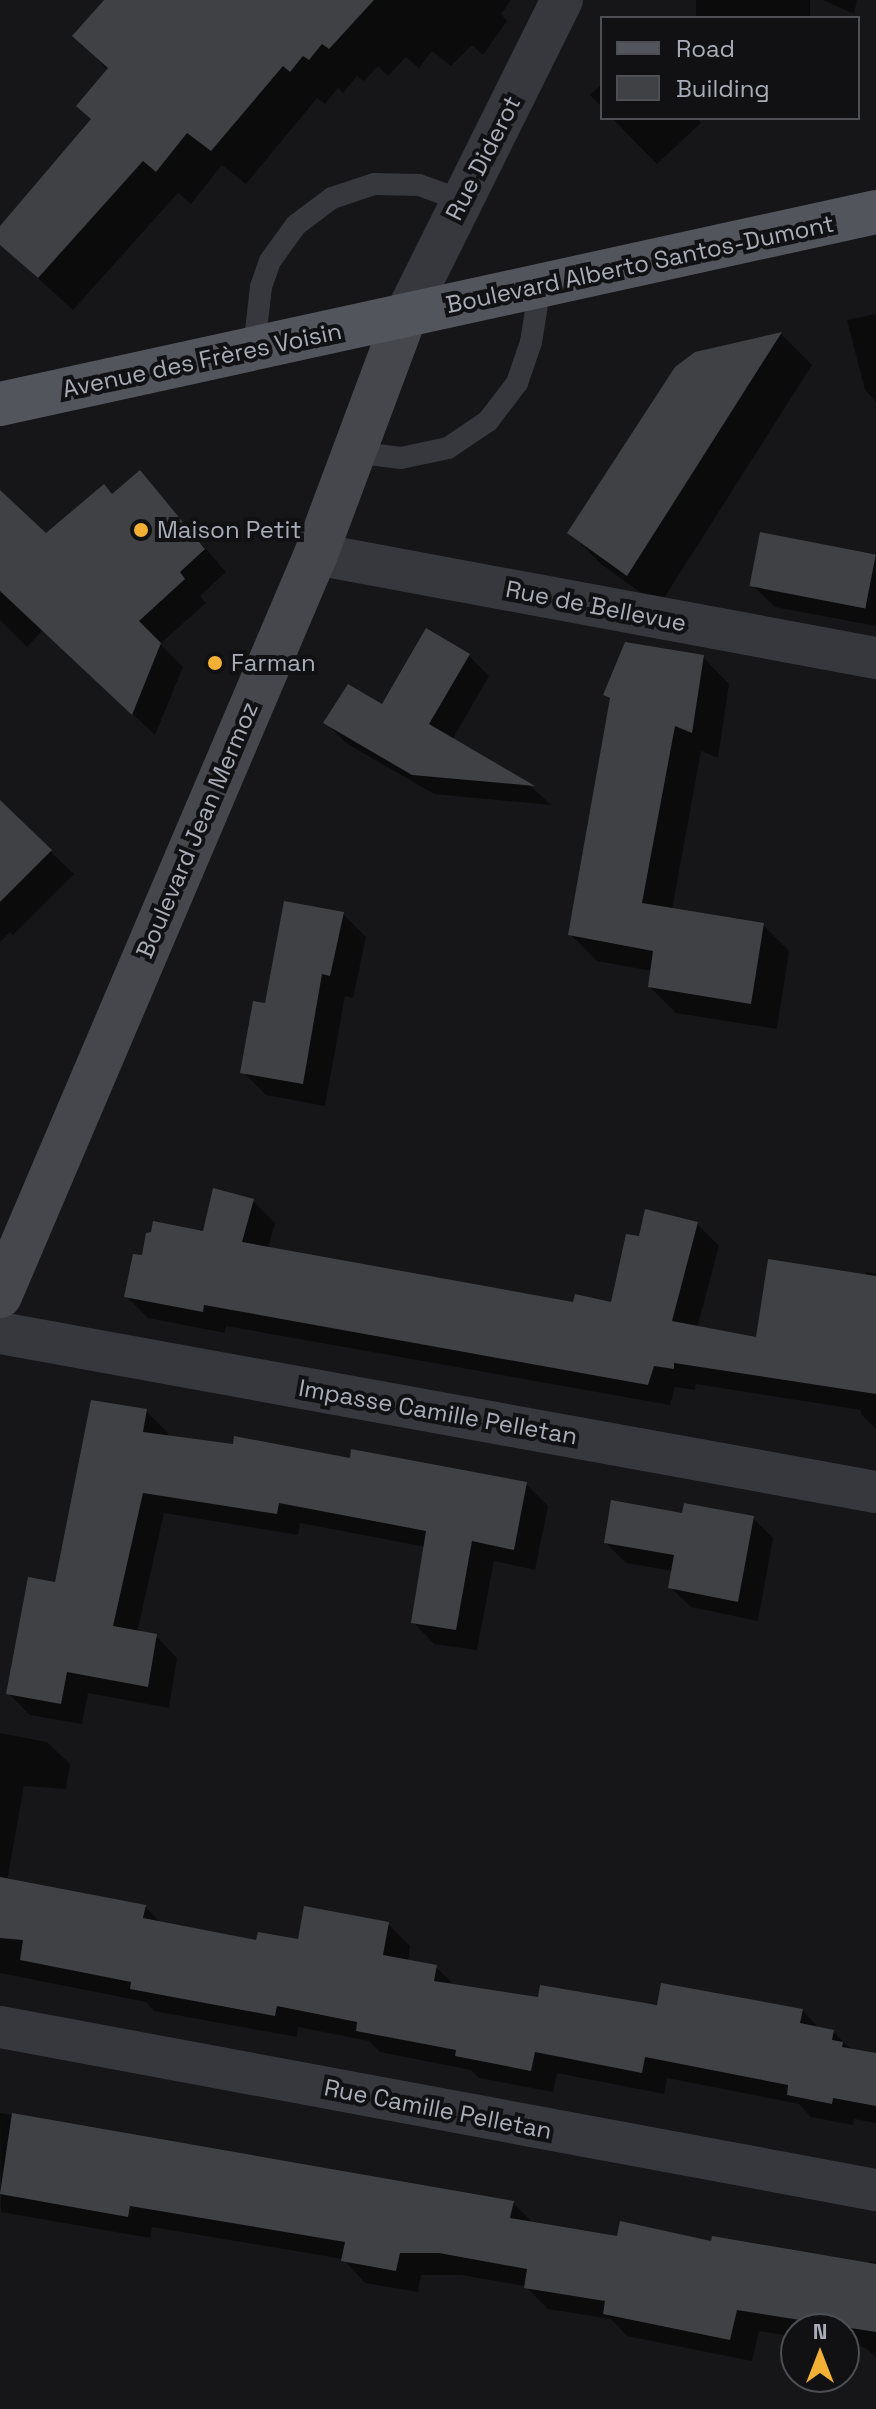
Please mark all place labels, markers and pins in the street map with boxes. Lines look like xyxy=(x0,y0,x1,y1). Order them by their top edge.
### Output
place label: Maison Petit xyxy=(157,516,302,544)
marker: Maison Petit xyxy=(132,521,150,539)
place label: Farman xyxy=(231,649,316,677)
marker: Farman xyxy=(206,654,224,672)

